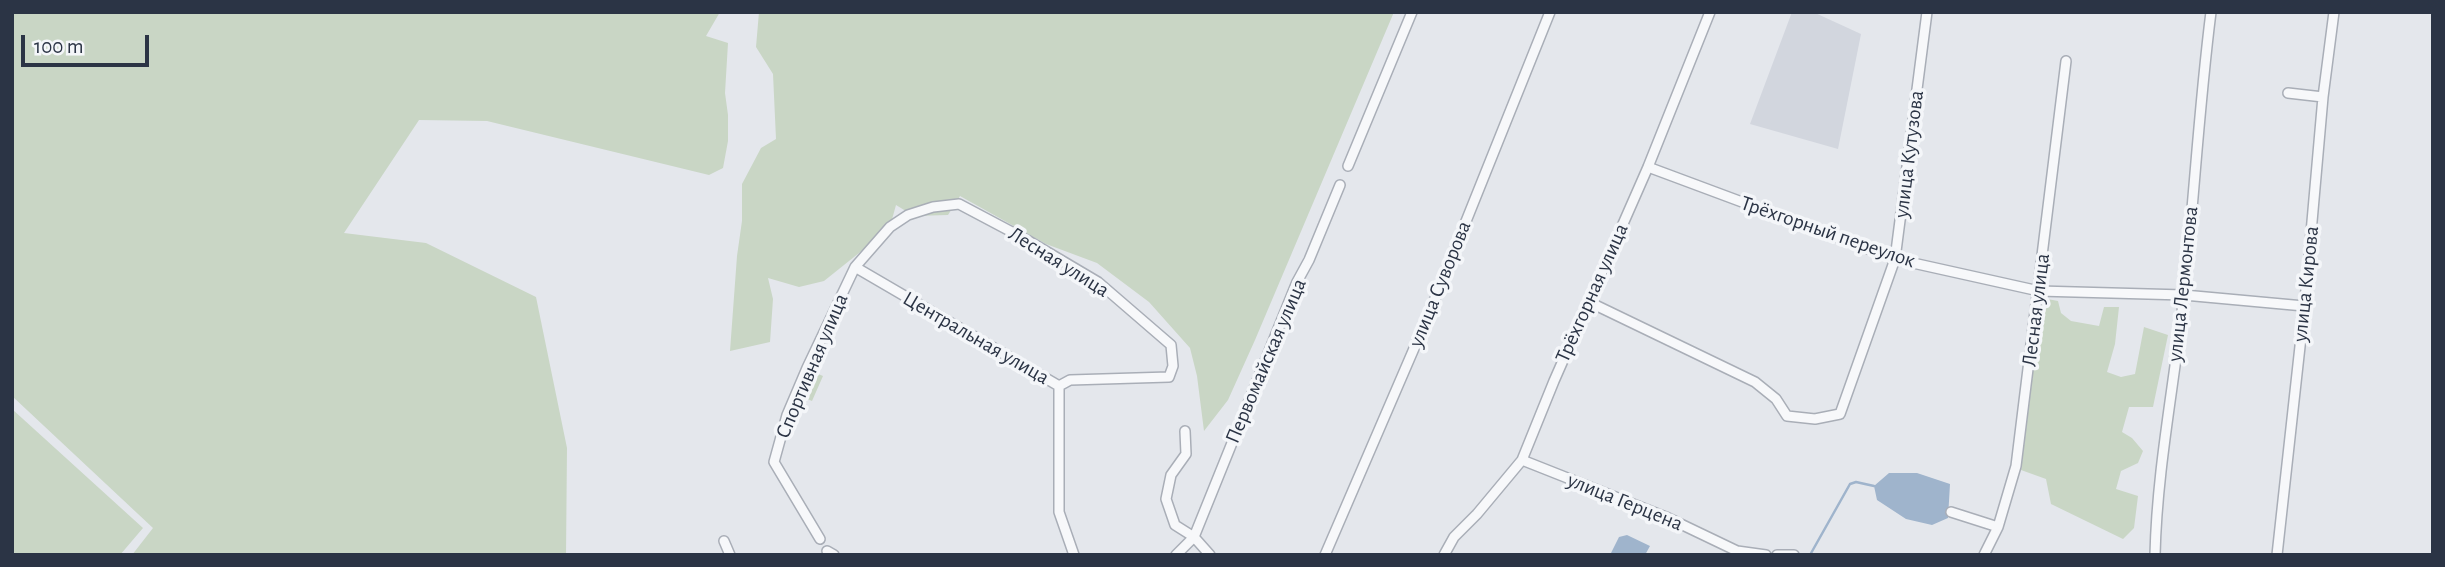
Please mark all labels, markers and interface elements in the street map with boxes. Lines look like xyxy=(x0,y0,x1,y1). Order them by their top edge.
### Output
scale bar xyxy=(24,21,152,65)
text: 100 m xyxy=(34,36,84,57)
street label: улица Кутузова xyxy=(1889,89,1929,219)
street label: Трёхгорный переулок xyxy=(1738,190,1918,274)
street label: улица Лермонтова xyxy=(2162,205,2204,363)
street label: улица Суворова xyxy=(1403,217,1477,351)
street label: Трёхгорная улица xyxy=(1550,220,1634,366)
street label: Лесная улица xyxy=(1004,221,1114,303)
street label: улица Кирова xyxy=(2287,225,2325,343)
street label: Лесная улица xyxy=(2017,252,2055,368)
street label: Первомайская улица xyxy=(1220,275,1312,447)
street label: Центральная улица xyxy=(898,286,1054,390)
street label: Спортивная улица xyxy=(770,290,854,442)
street label: улица Герцена xyxy=(1564,467,1686,537)

